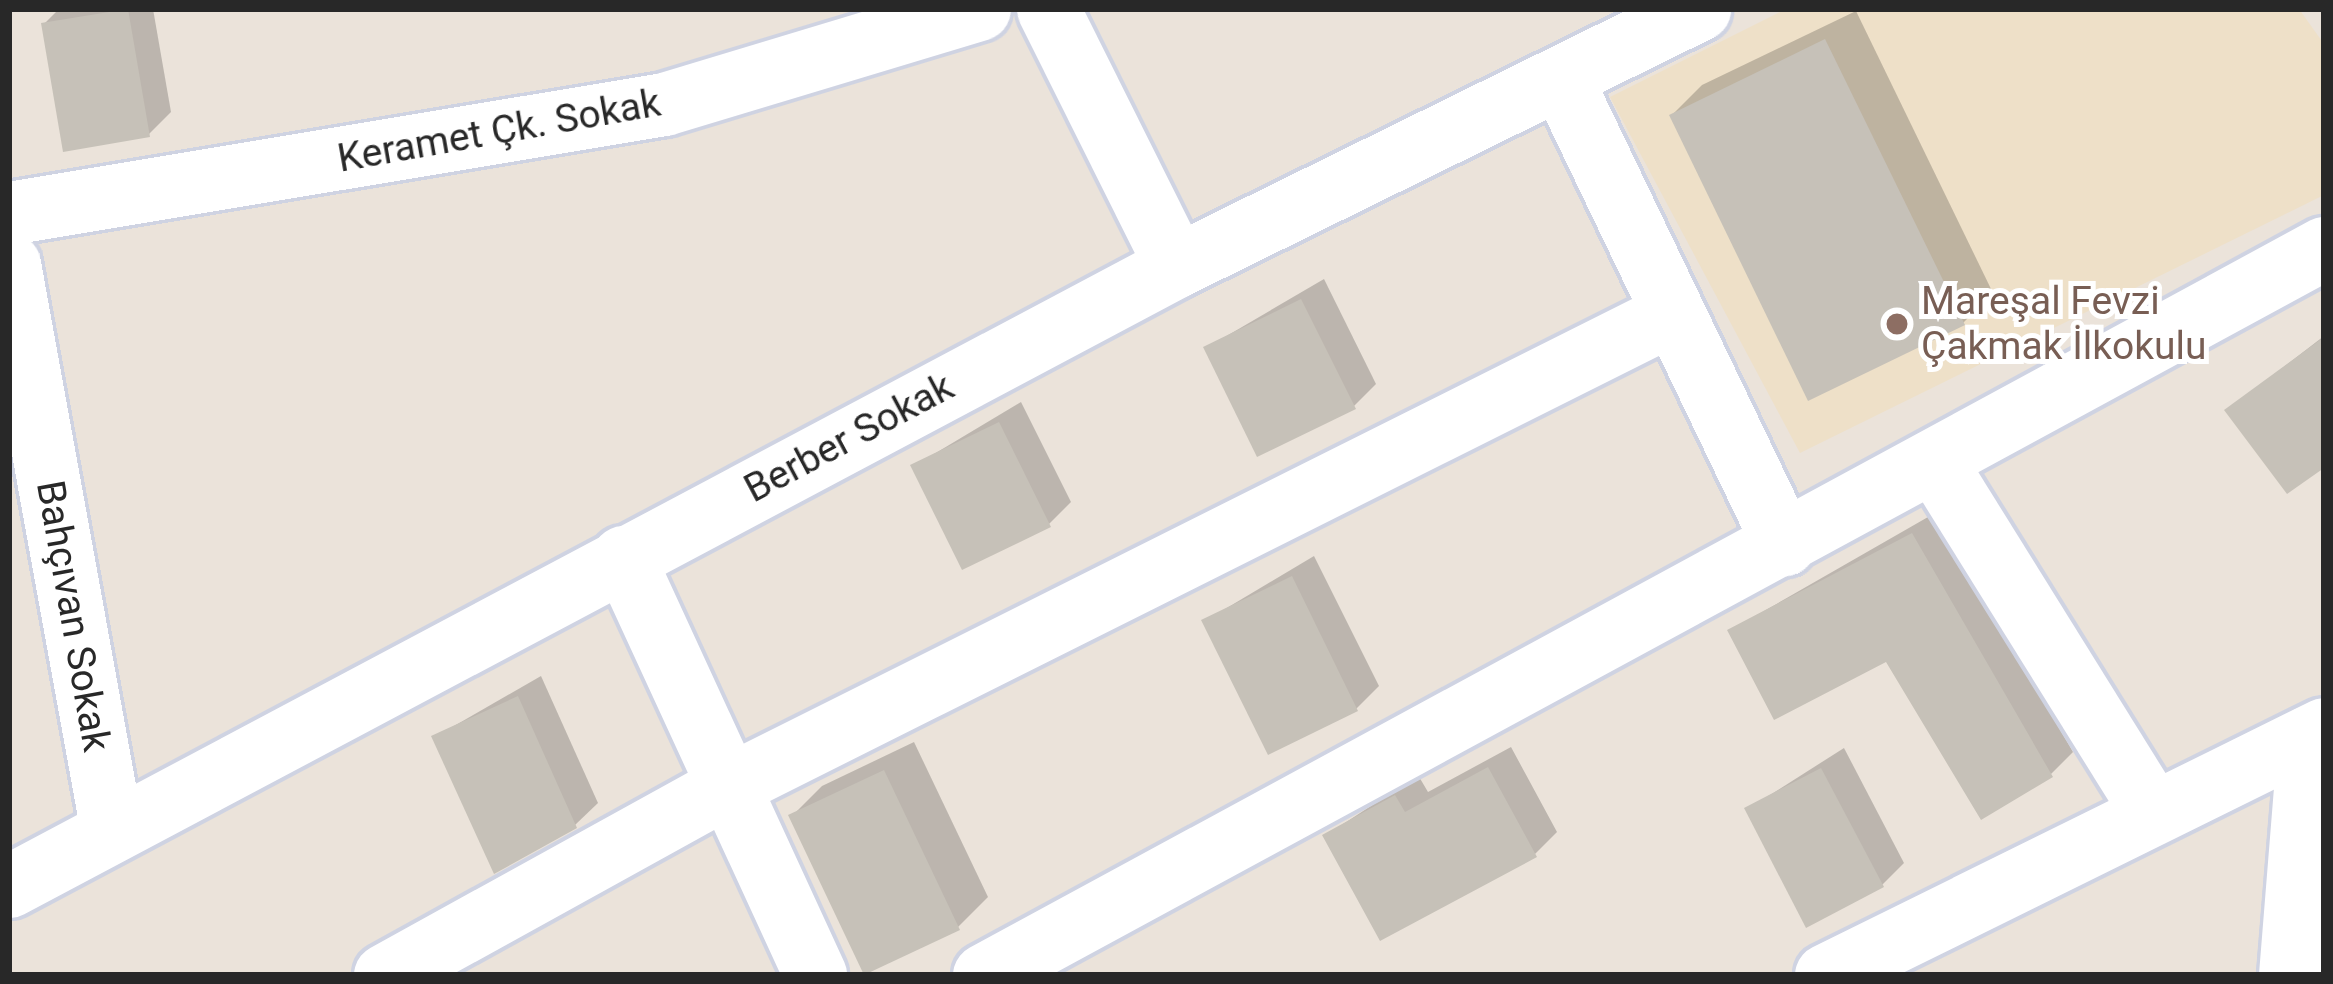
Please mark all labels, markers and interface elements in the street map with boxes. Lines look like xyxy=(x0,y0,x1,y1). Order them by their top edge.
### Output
street label: Keramet Çk. Sokak xyxy=(334,80,664,182)
place label: Mareşal Fevzi Çakmak İlkokulu xyxy=(1921,279,2207,370)
marker: Mareşal Fevzi Çakmak İlkokulu xyxy=(1884,311,1910,337)
street label: Berber Sokak xyxy=(737,363,961,513)
street label: Bahçıvan Sokak xyxy=(26,477,120,755)

